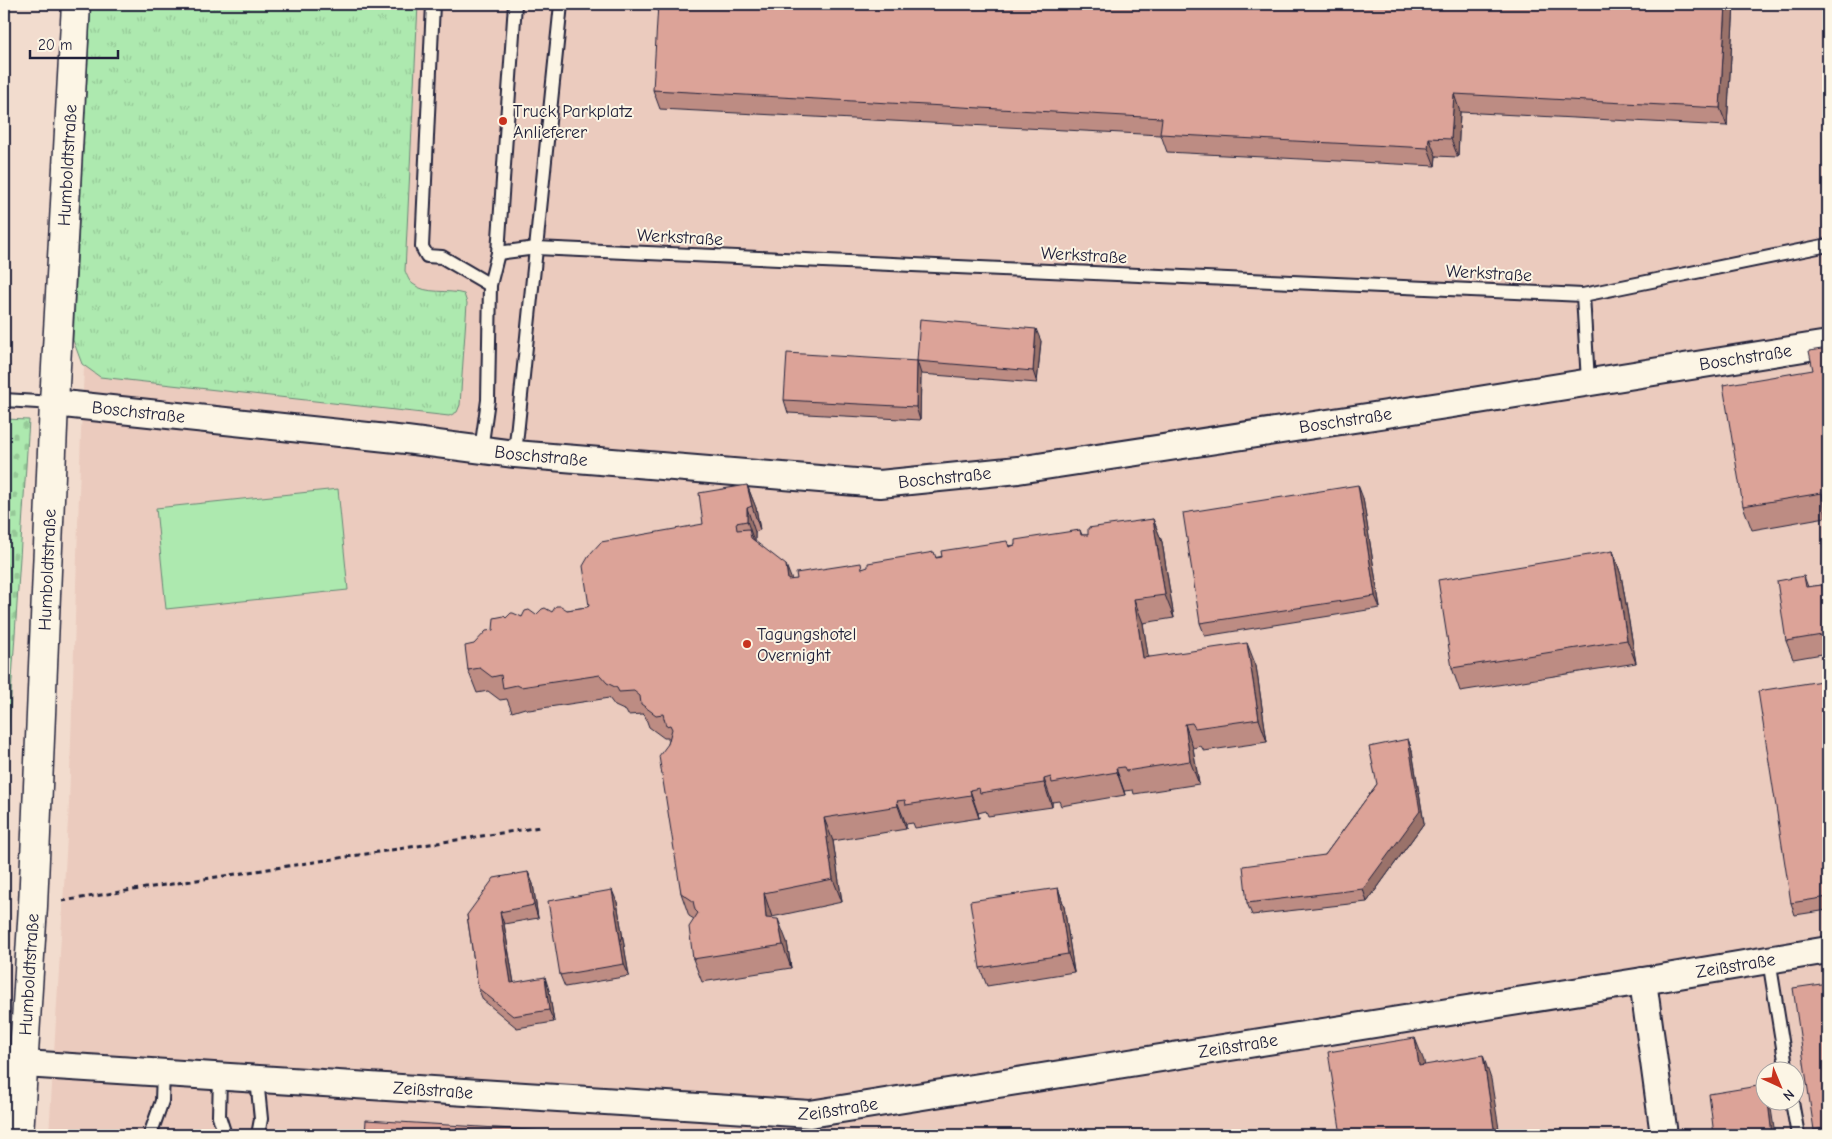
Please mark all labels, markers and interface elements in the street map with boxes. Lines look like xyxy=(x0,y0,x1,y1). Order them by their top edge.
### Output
scale bar xyxy=(30,28,118,60)
text: 20 m xyxy=(38,36,72,54)
place label: Truck Parkplatz Anlieferer xyxy=(513,101,633,143)
street label: Humboldtstraße xyxy=(54,104,81,227)
marker: Truck Parkplatz Anlieferer xyxy=(497,115,509,127)
street label: Werkstraße xyxy=(636,225,724,250)
street label: Werkstraße xyxy=(1040,243,1128,268)
street label: Werkstraße xyxy=(1445,261,1533,286)
street label: Boschstraße xyxy=(1698,340,1793,375)
street label: Boschstraße xyxy=(91,397,186,428)
street label: Boschstraße xyxy=(1298,403,1393,438)
street label: Boschstraße xyxy=(493,441,589,471)
street label: Boschstraße xyxy=(897,463,992,493)
street label: Humboldtstraße xyxy=(34,508,61,631)
place label: Tagungshotel Overnight xyxy=(757,624,856,666)
marker: Tagungshotel Overnight xyxy=(741,638,753,650)
street label: Humboldtstraße xyxy=(15,913,44,1036)
street label: Zeißstraße xyxy=(1694,949,1777,983)
street label: Zeißstraße xyxy=(1197,1029,1279,1063)
north arrow xyxy=(1754,1062,1804,1112)
street label: Zeißstraße xyxy=(392,1077,474,1104)
text: N xyxy=(1779,1086,1798,1104)
street label: Zeißstraße xyxy=(798,1093,879,1125)

